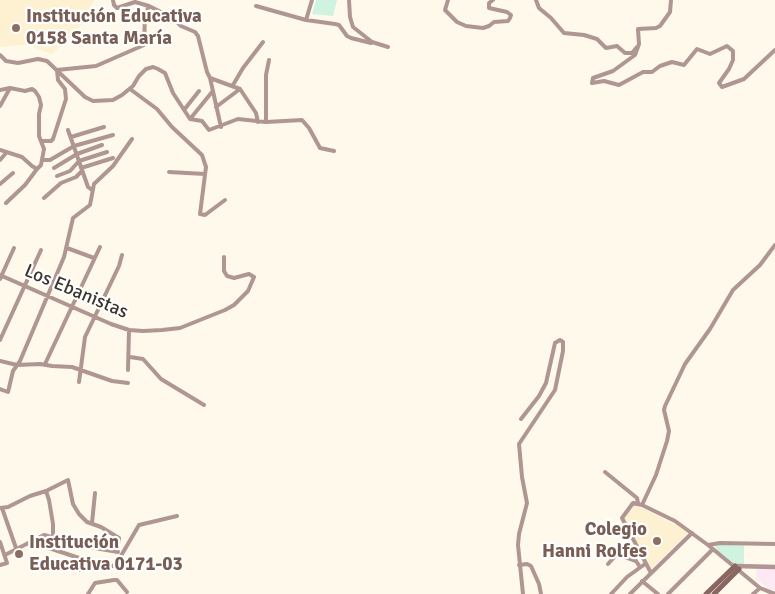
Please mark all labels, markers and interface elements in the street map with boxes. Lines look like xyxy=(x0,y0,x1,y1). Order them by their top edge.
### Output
place label: Institución Educativa 0158 Santa María xyxy=(26,6,202,50)
marker: Institución Educativa 0158 Santa María xyxy=(10,22,22,34)
street label: Los Ebanistas xyxy=(21,260,131,324)
place label: Colegio Hanni Rolfes xyxy=(542,519,647,563)
place label: Institución Educativa 0171-03 xyxy=(29,532,183,576)
marker: Colegio Hanni Rolfes xyxy=(651,535,663,547)
marker: Institución Educativa 0171-03 xyxy=(13,548,25,560)

